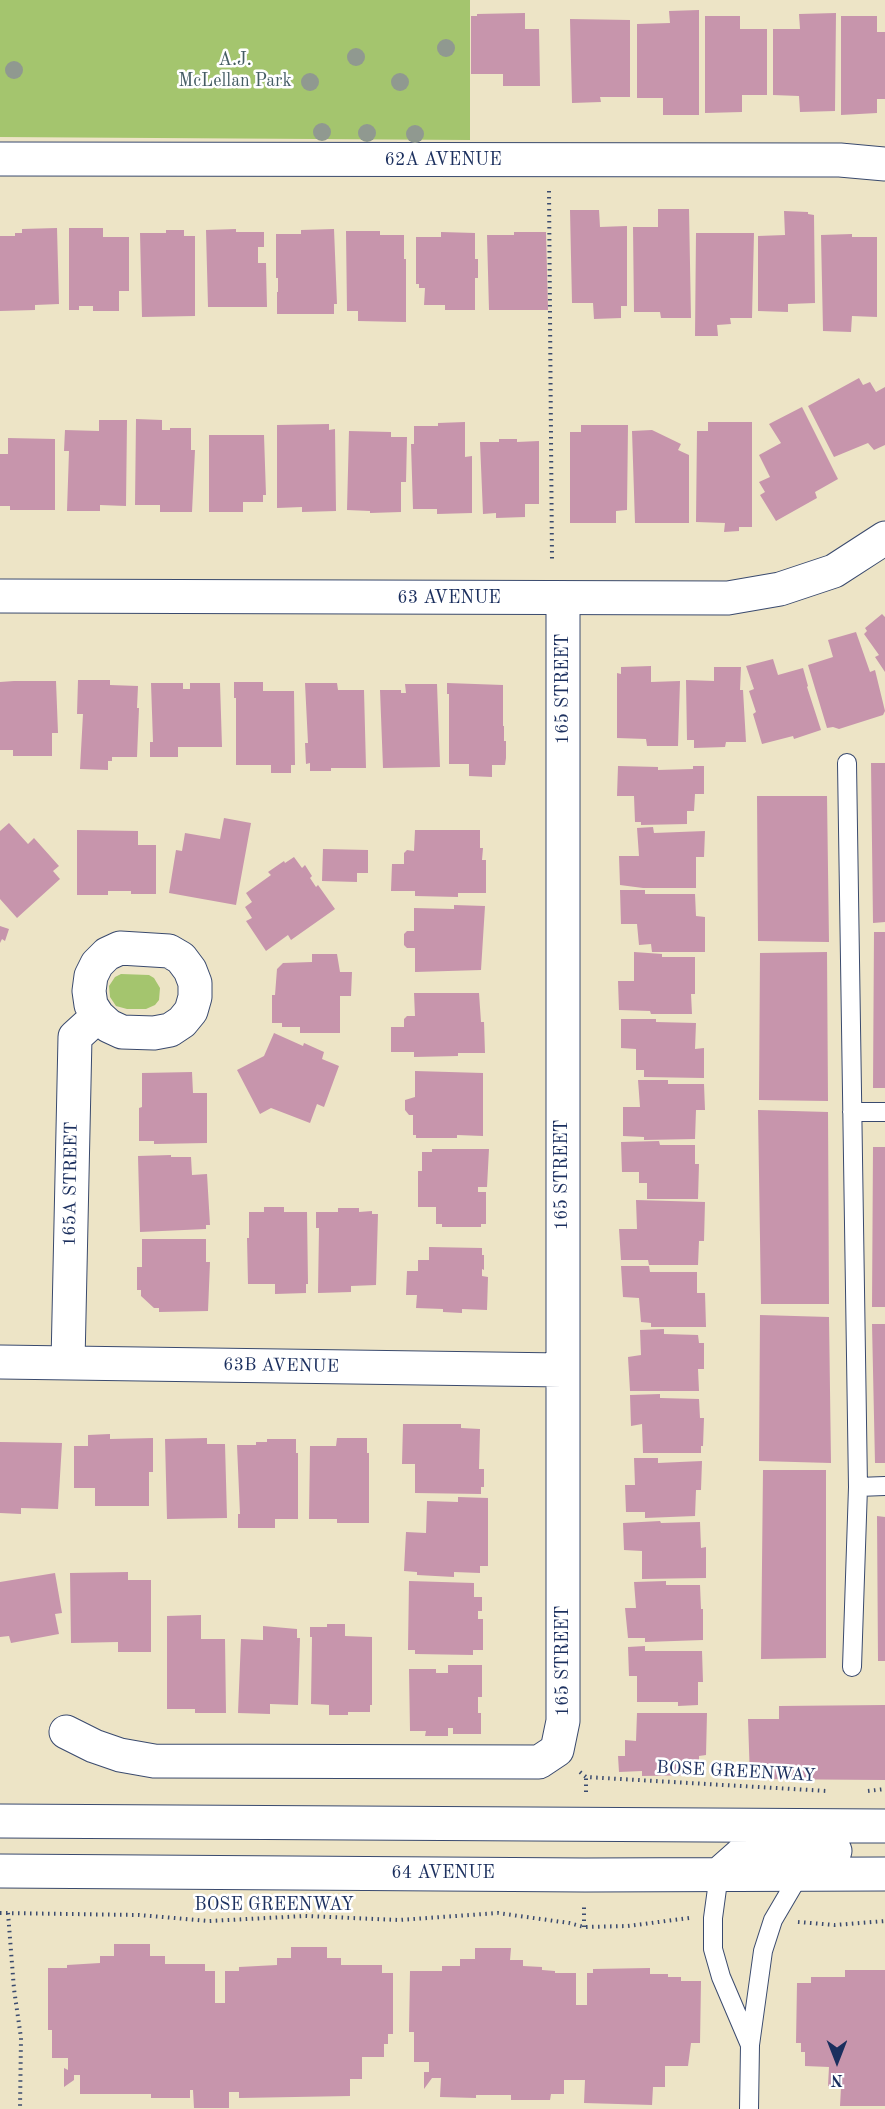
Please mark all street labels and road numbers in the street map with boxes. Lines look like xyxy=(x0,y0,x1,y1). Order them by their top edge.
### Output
street label: 62A AVENUE xyxy=(384,149,502,171)
street label: 63 AVENUE xyxy=(397,587,501,609)
street label: 165 STREET xyxy=(552,634,574,744)
street label: 165 STREET xyxy=(551,1120,573,1230)
street label: 165A STREET xyxy=(59,1121,83,1247)
street label: 63B AVENUE xyxy=(223,1354,339,1378)
street label: 165 STREET xyxy=(552,1606,574,1716)
street label: BOSE GREENWAY xyxy=(656,1757,816,1787)
street label: 64 AVENUE xyxy=(391,1862,495,1884)
street label: BOSE GREENWAY xyxy=(194,1894,354,1916)

